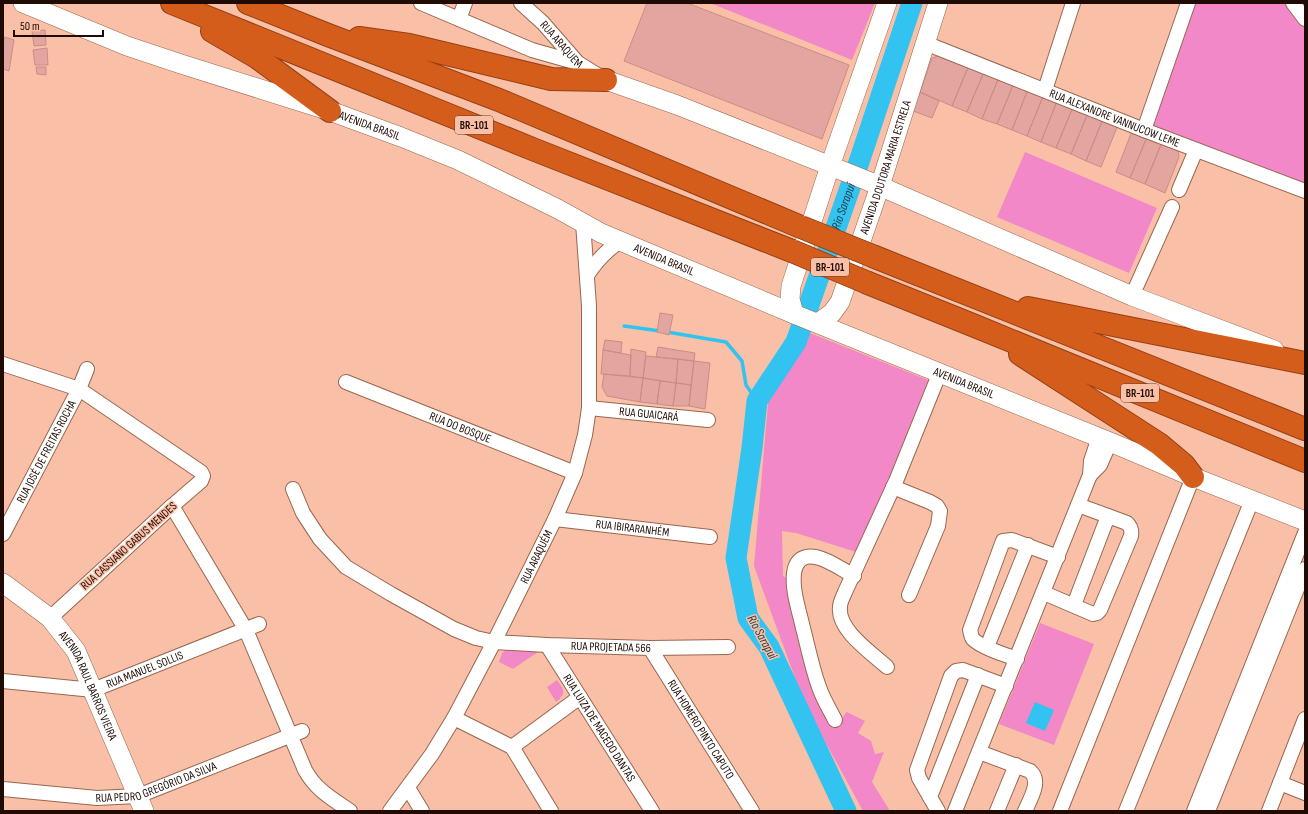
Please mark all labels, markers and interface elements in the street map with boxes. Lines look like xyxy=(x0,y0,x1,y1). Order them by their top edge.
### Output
scale bar xyxy=(14,12,103,38)
street label: RUA ARAQUEM xyxy=(537,18,585,72)
text: 50 m xyxy=(20,19,40,34)
street label: RUA ALEXANDRE VANNUCOW LEME xyxy=(1047,86,1182,150)
street label: AVENIDA DOUTORA MARIA ESTRELA xyxy=(856,98,914,237)
street label: AVENIDA BRASIL xyxy=(336,107,403,144)
road number: BR-101 xyxy=(455,116,493,134)
water label: Rio Sarapuí xyxy=(828,180,859,232)
street label: AVENIDA BRASIL xyxy=(631,240,697,279)
road number: BR-101 xyxy=(811,258,849,276)
street label: AVENIDA BRASIL xyxy=(930,363,997,402)
road number: BR-101 xyxy=(1121,384,1159,402)
street label: RUA JOSÉ DE FREITAS ROCHA xyxy=(13,397,80,506)
street label: RUA GUAICARÁ xyxy=(618,404,680,425)
street label: RUA DO BOSQUE xyxy=(427,408,493,446)
street label: RUA CASSIANO GABUS MENDES xyxy=(78,499,180,593)
street label: RUA IBIRARANHÉM xyxy=(595,516,670,540)
street label: RUA ARAQUÉM xyxy=(517,527,556,586)
water label: Rio Sarapuí xyxy=(743,612,781,663)
street label: AVENIDA RAUL BARROS VIEIRA xyxy=(55,627,121,743)
street label: RUA PROJETADA 566 xyxy=(571,638,651,656)
street label: RUA MANUEL SOLLIS xyxy=(104,647,185,692)
street label: RUA LUIZA DE MACEDO DANTAS xyxy=(560,671,639,784)
street label: RUA HOMERO PINTO CAPUTO xyxy=(664,677,738,782)
street label: RUA PEDRO GREGÓRIO DA SILVA xyxy=(95,758,219,806)

